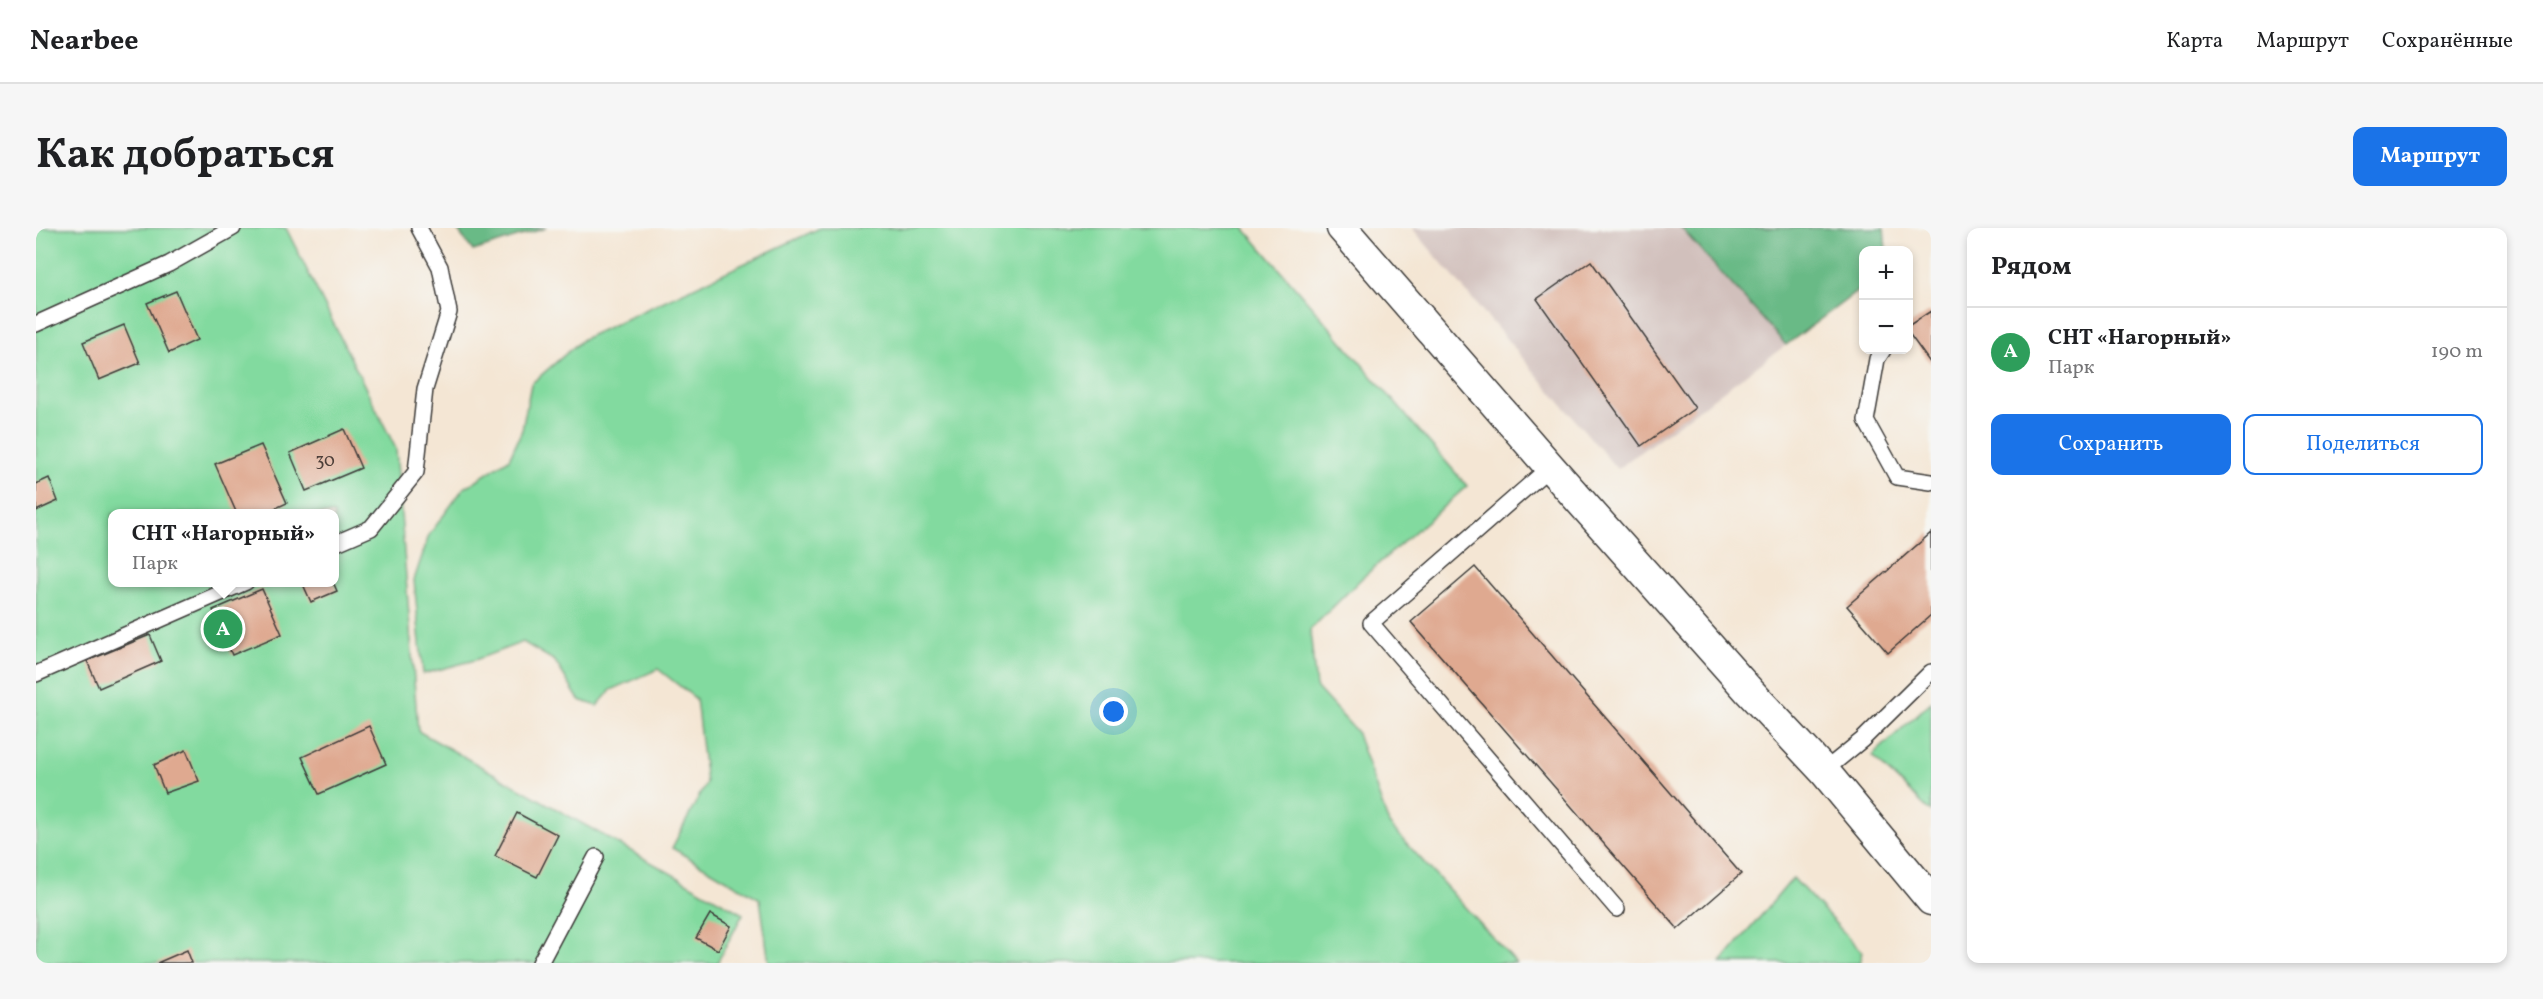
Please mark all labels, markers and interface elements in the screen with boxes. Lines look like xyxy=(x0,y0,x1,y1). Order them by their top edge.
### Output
text: Nearbee xyxy=(30,22,139,61)
text: Карта xyxy=(2166,27,2223,56)
text: Маршрут xyxy=(2256,27,2349,56)
text: Сохранённые xyxy=(2382,27,2513,56)
text: Как добраться xyxy=(36,127,335,186)
button: Маршрут xyxy=(2353,127,2507,186)
map controls xyxy=(1859,246,1913,354)
button: + xyxy=(1859,246,1913,300)
text: Рядом xyxy=(1991,249,2071,285)
button: − xyxy=(1859,300,1913,354)
text: СНТ «Нагорный» xyxy=(2048,323,2232,354)
text: A xyxy=(2003,338,2018,366)
text: 190 m xyxy=(2431,338,2483,366)
text: Парк xyxy=(2048,354,2094,382)
button: Сохранить xyxy=(1991,414,2231,475)
button: Поделиться xyxy=(2243,414,2483,475)
house number: 30 xyxy=(315,449,335,474)
popup xyxy=(108,509,339,587)
text: СНТ «Нагорный» xyxy=(132,519,315,550)
text: Парк xyxy=(132,550,178,578)
pin: A xyxy=(204,606,243,652)
your location xyxy=(1099,697,1128,726)

